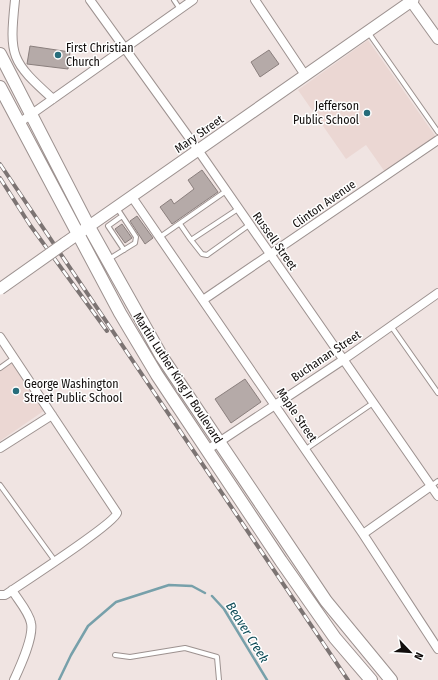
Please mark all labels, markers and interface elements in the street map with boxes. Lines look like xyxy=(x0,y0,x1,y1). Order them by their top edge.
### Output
place label: First Christian Church xyxy=(66,41,134,69)
marker: First Christian Church xyxy=(53,50,63,60)
place label: Jefferson Public School xyxy=(293,99,359,127)
marker: Jefferson Public School xyxy=(362,108,372,118)
street label: Mary Street xyxy=(172,112,226,156)
street label: Clinton Avenue xyxy=(290,177,358,231)
street label: Russell Street xyxy=(250,209,300,273)
street label: Martin Luther King Jr Boulevard xyxy=(130,310,226,446)
street label: Buchanan Street xyxy=(288,327,364,384)
place label: George Washington Street Public School xyxy=(24,377,122,405)
street label: Maple Street xyxy=(274,385,320,445)
marker: George Washington Street Public School xyxy=(11,386,21,396)
water label: Beaver Creek xyxy=(223,599,272,666)
north arrow xyxy=(390,632,430,672)
text: N xyxy=(411,650,426,662)

